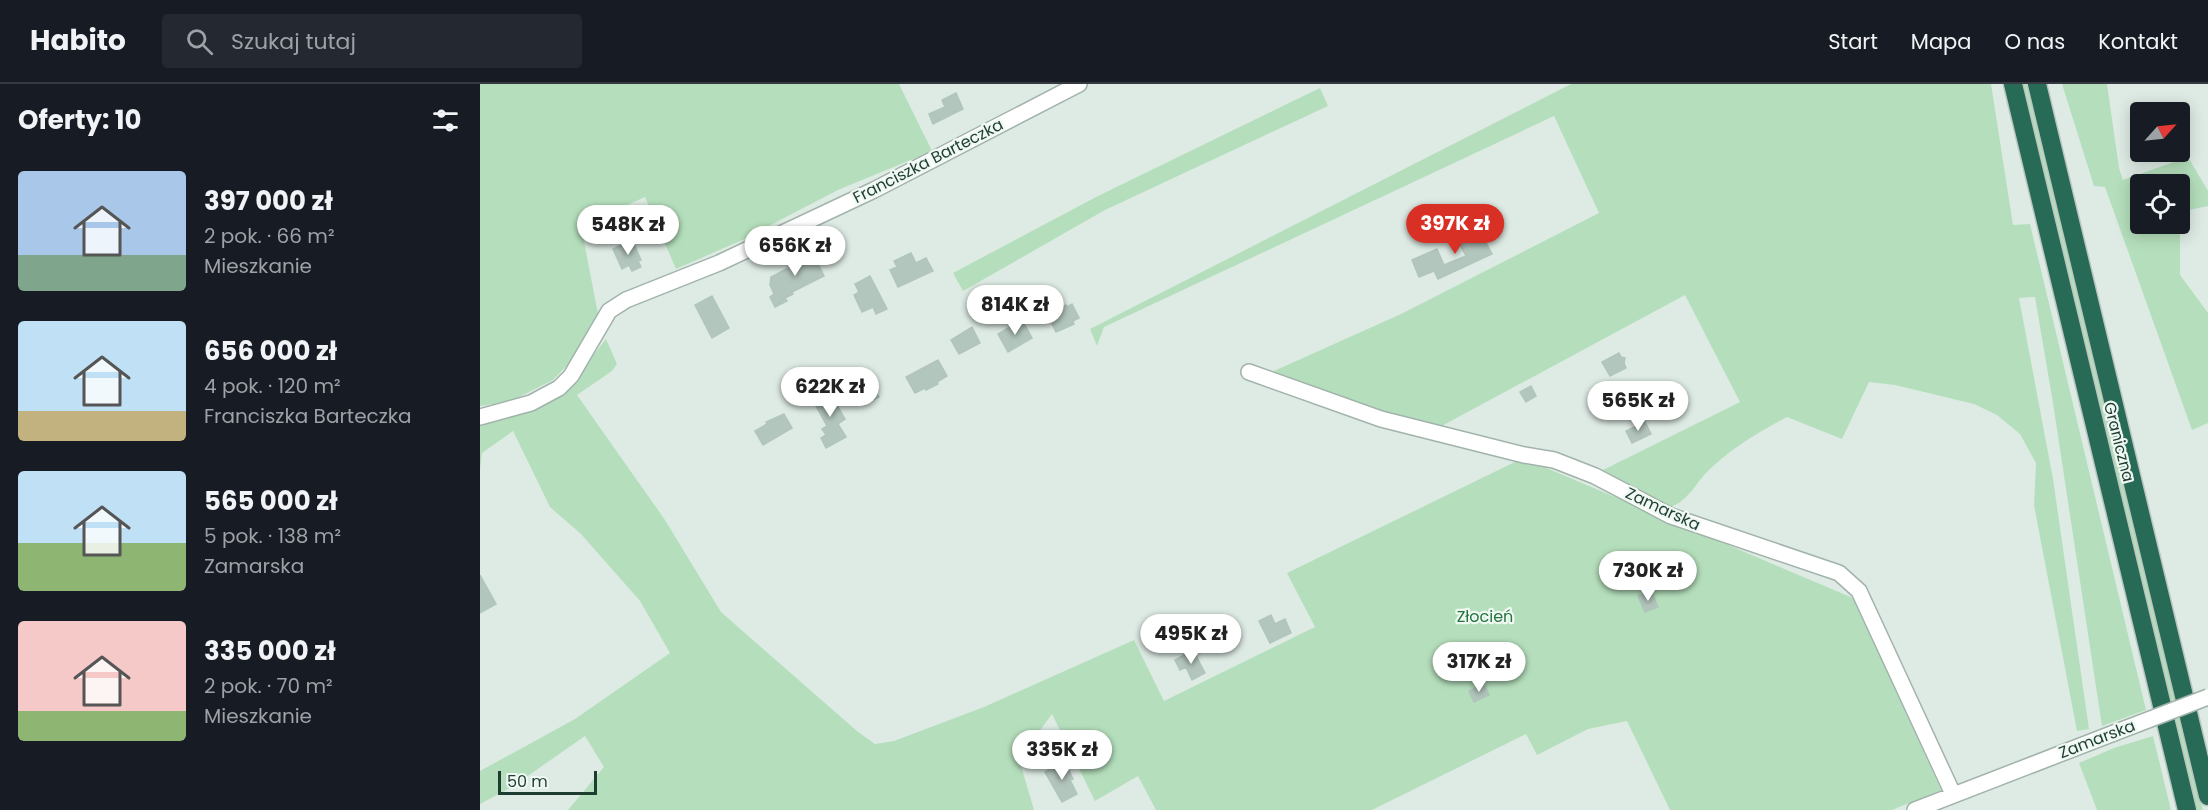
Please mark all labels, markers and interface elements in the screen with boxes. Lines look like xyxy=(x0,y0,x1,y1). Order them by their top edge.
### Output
search box xyxy=(162,14,582,68)
text: Habito xyxy=(30,21,126,60)
icon: search xyxy=(183,25,216,58)
text: Szukaj tutaj xyxy=(231,26,356,57)
text: Start xyxy=(1828,27,1878,56)
text: Mapa xyxy=(1911,27,1972,56)
text: O nas xyxy=(2005,27,2065,56)
text: Kontakt xyxy=(2098,27,2178,56)
text: Oferty: 10 xyxy=(18,102,142,138)
north arrow xyxy=(2130,102,2190,162)
map controls xyxy=(2130,102,2190,234)
icon: filters xyxy=(429,104,462,137)
street label: Franciszka Barteczka xyxy=(849,113,1007,209)
button: locate xyxy=(2130,174,2190,234)
text: 397 000 zł xyxy=(204,183,333,219)
icon: home xyxy=(66,195,138,267)
pin: 397K zł xyxy=(1400,204,1510,255)
pin: 548K zł xyxy=(573,205,683,256)
text: 397K zł xyxy=(1420,209,1490,237)
text: 548K zł xyxy=(591,210,665,238)
text: 2 pok. · 66 m² xyxy=(204,222,335,250)
pin: 656K zł xyxy=(740,226,850,277)
text: 656K zł xyxy=(759,231,832,259)
text: Mieszkanie xyxy=(204,252,312,280)
pin: 814K zł xyxy=(960,285,1070,336)
text: 814K zł xyxy=(981,290,1049,318)
text: 656 000 zł xyxy=(204,333,337,369)
icon: home xyxy=(66,345,138,417)
pin: 622K zł xyxy=(775,367,885,418)
text: 4 pok. · 120 m² xyxy=(204,372,341,400)
text: 622K zł xyxy=(795,372,865,400)
pin: 565K zł xyxy=(1583,381,1693,432)
text: 565K zł xyxy=(1601,386,1675,414)
street label: Graniczna xyxy=(2098,400,2140,484)
text: Franciszka Barteczka xyxy=(204,402,412,430)
street label: Zamarska xyxy=(1622,482,1704,536)
text: 565 000 zł xyxy=(204,483,337,519)
icon: home xyxy=(66,495,138,567)
text: 5 pok. · 138 m² xyxy=(204,522,341,550)
pin: 730K zł xyxy=(1593,551,1703,602)
text: Zamarska xyxy=(204,552,304,580)
text: 730K zł xyxy=(1613,556,1683,584)
park label: Złocień xyxy=(1457,605,1513,628)
pin: 495K zł xyxy=(1136,614,1246,665)
text: 495K zł xyxy=(1154,619,1228,647)
text: 335 000 zł xyxy=(204,633,335,669)
pin: 317K zł xyxy=(1424,642,1534,693)
icon: home xyxy=(66,645,138,717)
text: 317K zł xyxy=(1447,647,1511,675)
text: 2 pok. · 70 m² xyxy=(204,672,333,700)
text: Mieszkanie xyxy=(204,702,312,730)
street label: Zamarska xyxy=(2055,714,2139,764)
pin: 335K zł xyxy=(1007,730,1117,781)
text: 335K zł xyxy=(1026,735,1098,763)
scale bar xyxy=(498,768,597,796)
text: 50 m xyxy=(507,770,548,793)

